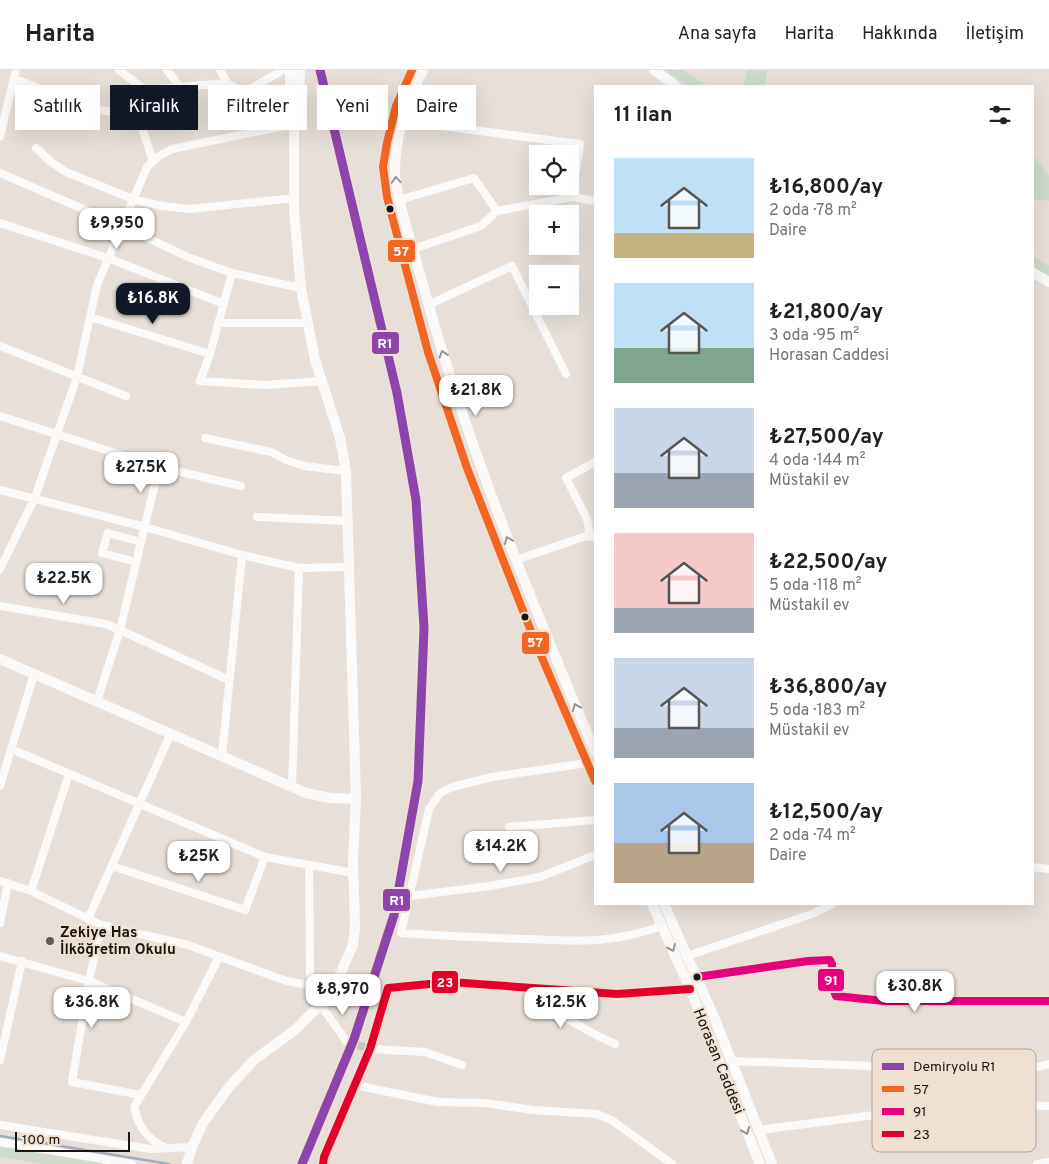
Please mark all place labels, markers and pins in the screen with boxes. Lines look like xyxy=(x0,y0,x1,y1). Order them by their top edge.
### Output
unlabelled marker xyxy=(385,204,395,214)
pin: ₺9,950 xyxy=(76,208,158,250)
pin: ₺16.8K xyxy=(112,282,194,325)
pin: ₺21.8K xyxy=(435,374,517,417)
pin: ₺27.5K xyxy=(100,452,182,494)
pin: ₺22.5K xyxy=(23,562,105,605)
unlabelled marker xyxy=(520,612,530,622)
pin: ₺14.2K xyxy=(460,830,542,873)
pin: ₺25K xyxy=(169,840,229,883)
place label: Zekiye Has İlköğretim Okulu xyxy=(60,924,176,960)
marker: Zekiye Has İlköğretim Okulu xyxy=(44,935,56,947)
pin: ₺30.8K xyxy=(874,970,956,1013)
unlabelled marker xyxy=(692,972,702,982)
pin: ₺8,970 xyxy=(302,974,384,1016)
pin: ₺36.8K xyxy=(51,986,133,1029)
pin: ₺12.5K xyxy=(520,986,602,1029)

